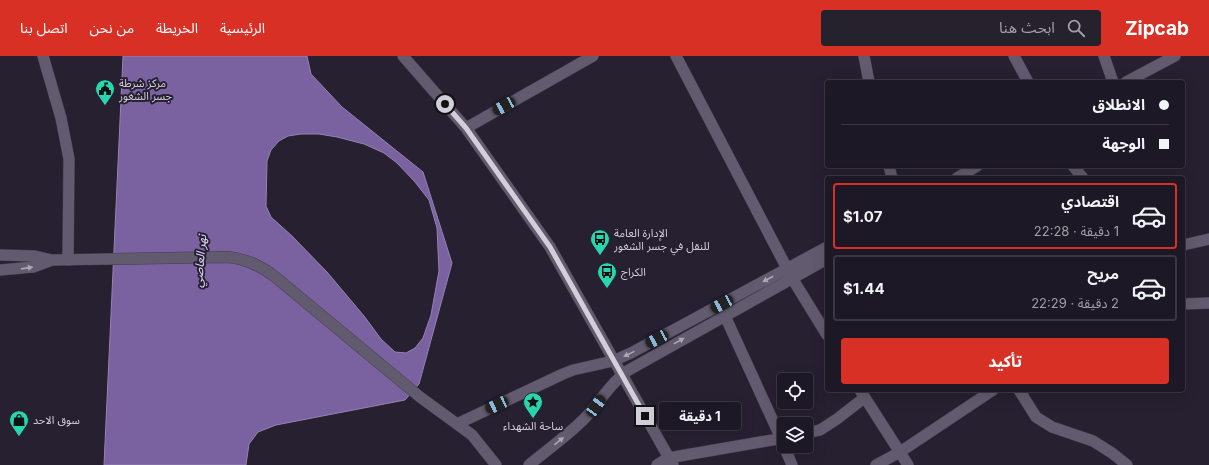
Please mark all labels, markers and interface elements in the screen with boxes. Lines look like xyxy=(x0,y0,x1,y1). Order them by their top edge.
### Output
search box xyxy=(821,10,1101,46)
icon: search xyxy=(1065,17,1087,39)
text: Zipcab xyxy=(1125,17,1189,40)
text: ابحث هنا xyxy=(999,18,1055,37)
text: اتصل بنا xyxy=(20,19,68,36)
text: من نحن xyxy=(90,19,134,36)
text: الخريطة xyxy=(156,19,198,36)
text: الرئيسية xyxy=(220,19,265,36)
place label: مركز شرطة جسر الشغور xyxy=(118,76,173,103)
public building icon: مركز شرطة جسر الشغور xyxy=(94,78,116,106)
route start xyxy=(436,95,454,113)
car xyxy=(491,95,517,117)
text: الانطلاق xyxy=(1093,95,1145,114)
text: الوجهة xyxy=(1102,134,1145,153)
text: اقتصادي xyxy=(1061,192,1119,211)
icon: car xyxy=(1131,198,1167,234)
text: $1.07 xyxy=(843,207,882,226)
text: 1 دقيقة · 22:28 xyxy=(1034,223,1119,239)
place label: الإدارة العامة للنقل في جسر الشغور xyxy=(613,226,710,256)
bus stop icon: الإدارة العامة للنقل في جسر الشغور xyxy=(589,228,611,256)
water label: نهر العاصي xyxy=(190,233,212,288)
bus stop icon: الكراج xyxy=(596,261,618,289)
text: مريح xyxy=(1087,264,1119,283)
one-way arrow xyxy=(21,265,33,271)
place label: الكراج xyxy=(621,265,646,280)
icon: car xyxy=(1131,270,1167,306)
one-way arrow xyxy=(762,276,774,282)
text: $1.44 xyxy=(843,279,885,298)
car xyxy=(709,293,735,315)
text: 2 دقيقة · 22:29 xyxy=(1031,295,1119,311)
car xyxy=(644,328,670,350)
one-way arrow xyxy=(674,338,685,345)
button: تأكيد xyxy=(841,338,1169,384)
one-way arrow xyxy=(623,351,635,357)
map controls xyxy=(777,373,813,453)
button: locate xyxy=(777,373,813,409)
place icon: ساحة الشهداء xyxy=(522,391,544,419)
car xyxy=(584,393,608,419)
car xyxy=(484,394,510,416)
callout: 1 دقيقة xyxy=(659,402,741,430)
route end xyxy=(636,407,654,425)
text: 1 دقيقة xyxy=(679,408,721,424)
shop icon: سوق الاحد xyxy=(8,409,30,437)
place label: سوق الاحد xyxy=(33,413,80,427)
button: layers xyxy=(777,417,813,453)
place label: ساحة الشهداء xyxy=(503,419,563,433)
one-way arrow xyxy=(554,436,564,445)

